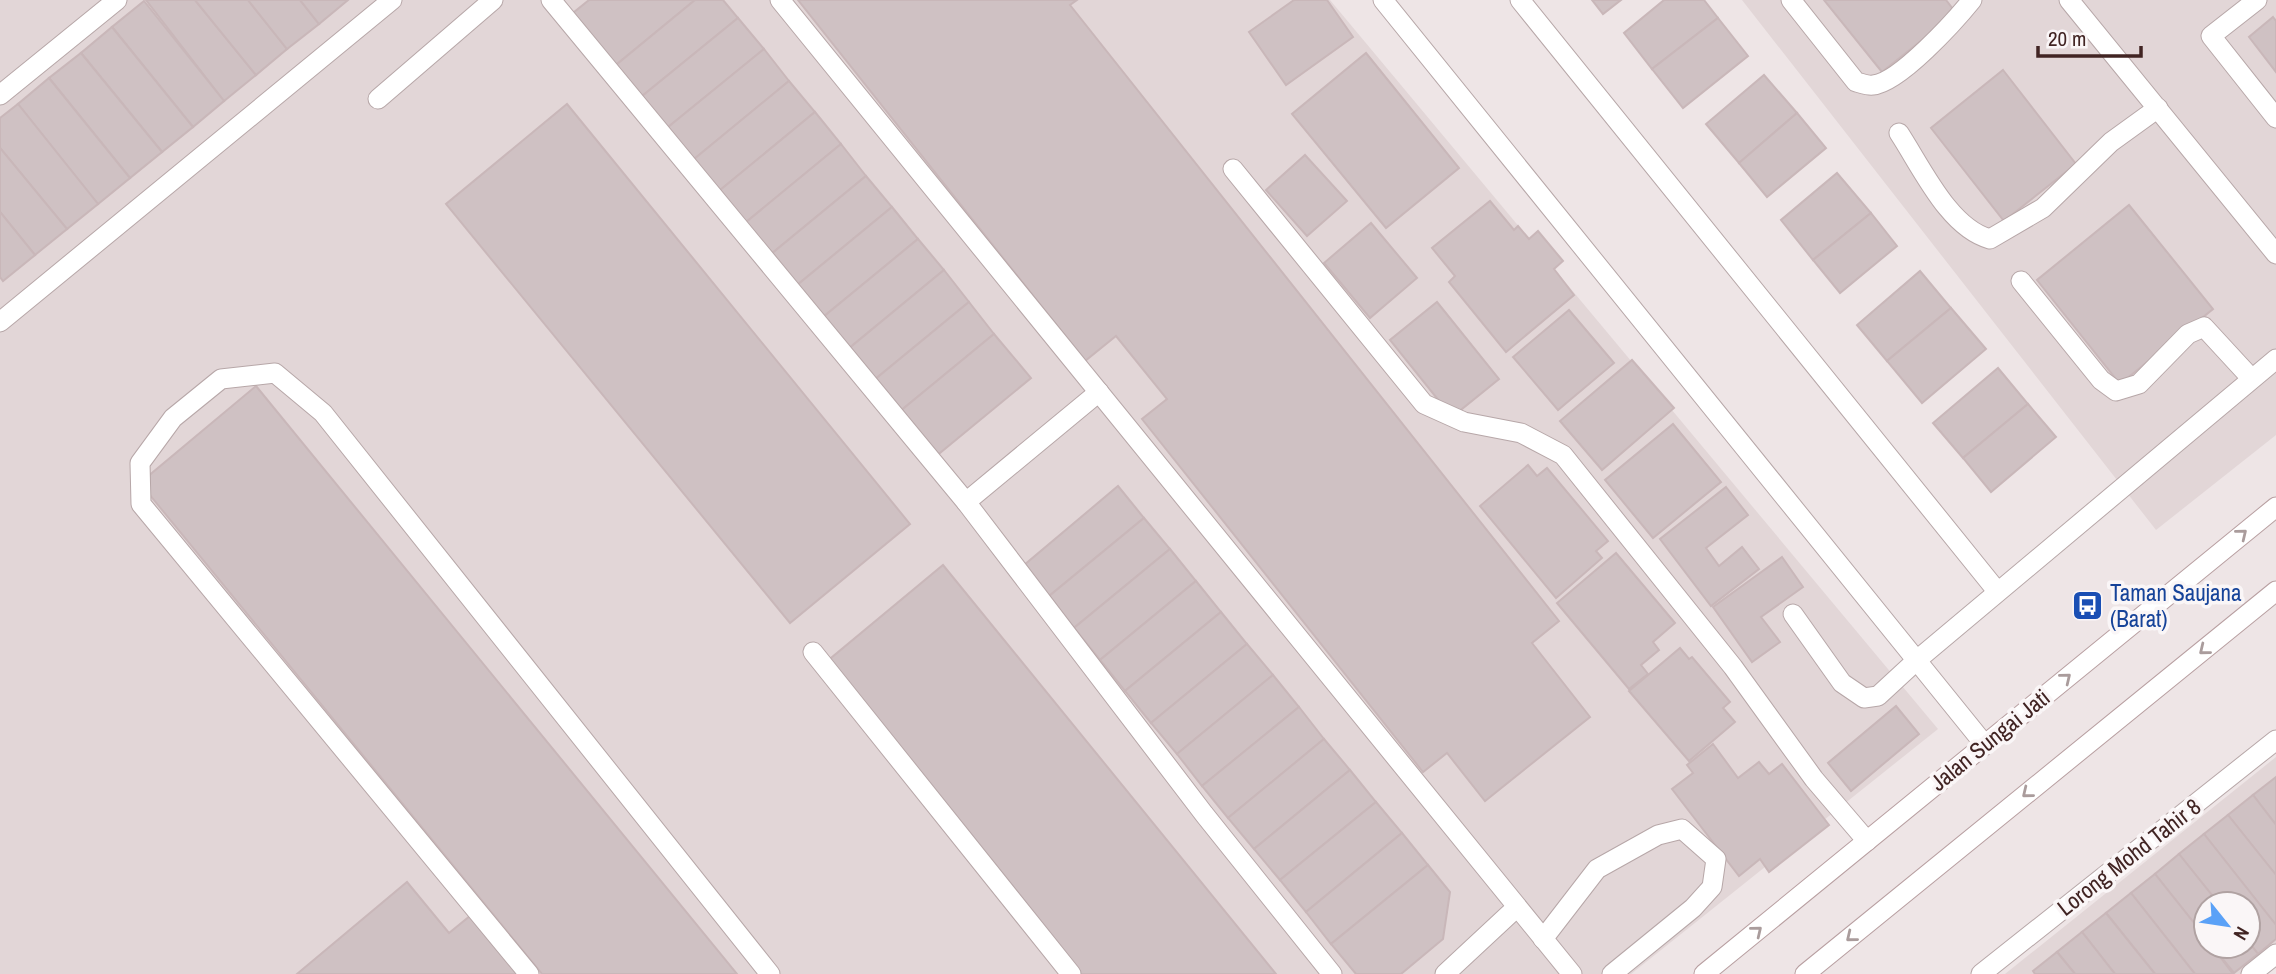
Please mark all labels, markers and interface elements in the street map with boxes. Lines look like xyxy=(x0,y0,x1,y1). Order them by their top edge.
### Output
scale bar xyxy=(2038,14,2141,58)
text: 20 m xyxy=(2048,24,2086,53)
one-way arrow xyxy=(2234,530,2247,542)
place label: Taman Saujana (Barat) xyxy=(2110,577,2242,634)
bus stop icon: Taman Saujana (Barat) xyxy=(2070,589,2104,623)
one-way arrow xyxy=(2200,641,2212,654)
one-way arrow xyxy=(2058,674,2071,686)
street label: Jalan Sungai Jati xyxy=(1923,682,2056,798)
one-way arrow xyxy=(2023,785,2036,797)
street label: Lorong Mohd Tahir 8 xyxy=(2051,791,2207,922)
north arrow xyxy=(2192,890,2262,960)
text: N xyxy=(2228,922,2256,945)
one-way arrow xyxy=(1750,926,1762,939)
one-way arrow xyxy=(1846,928,1858,941)

